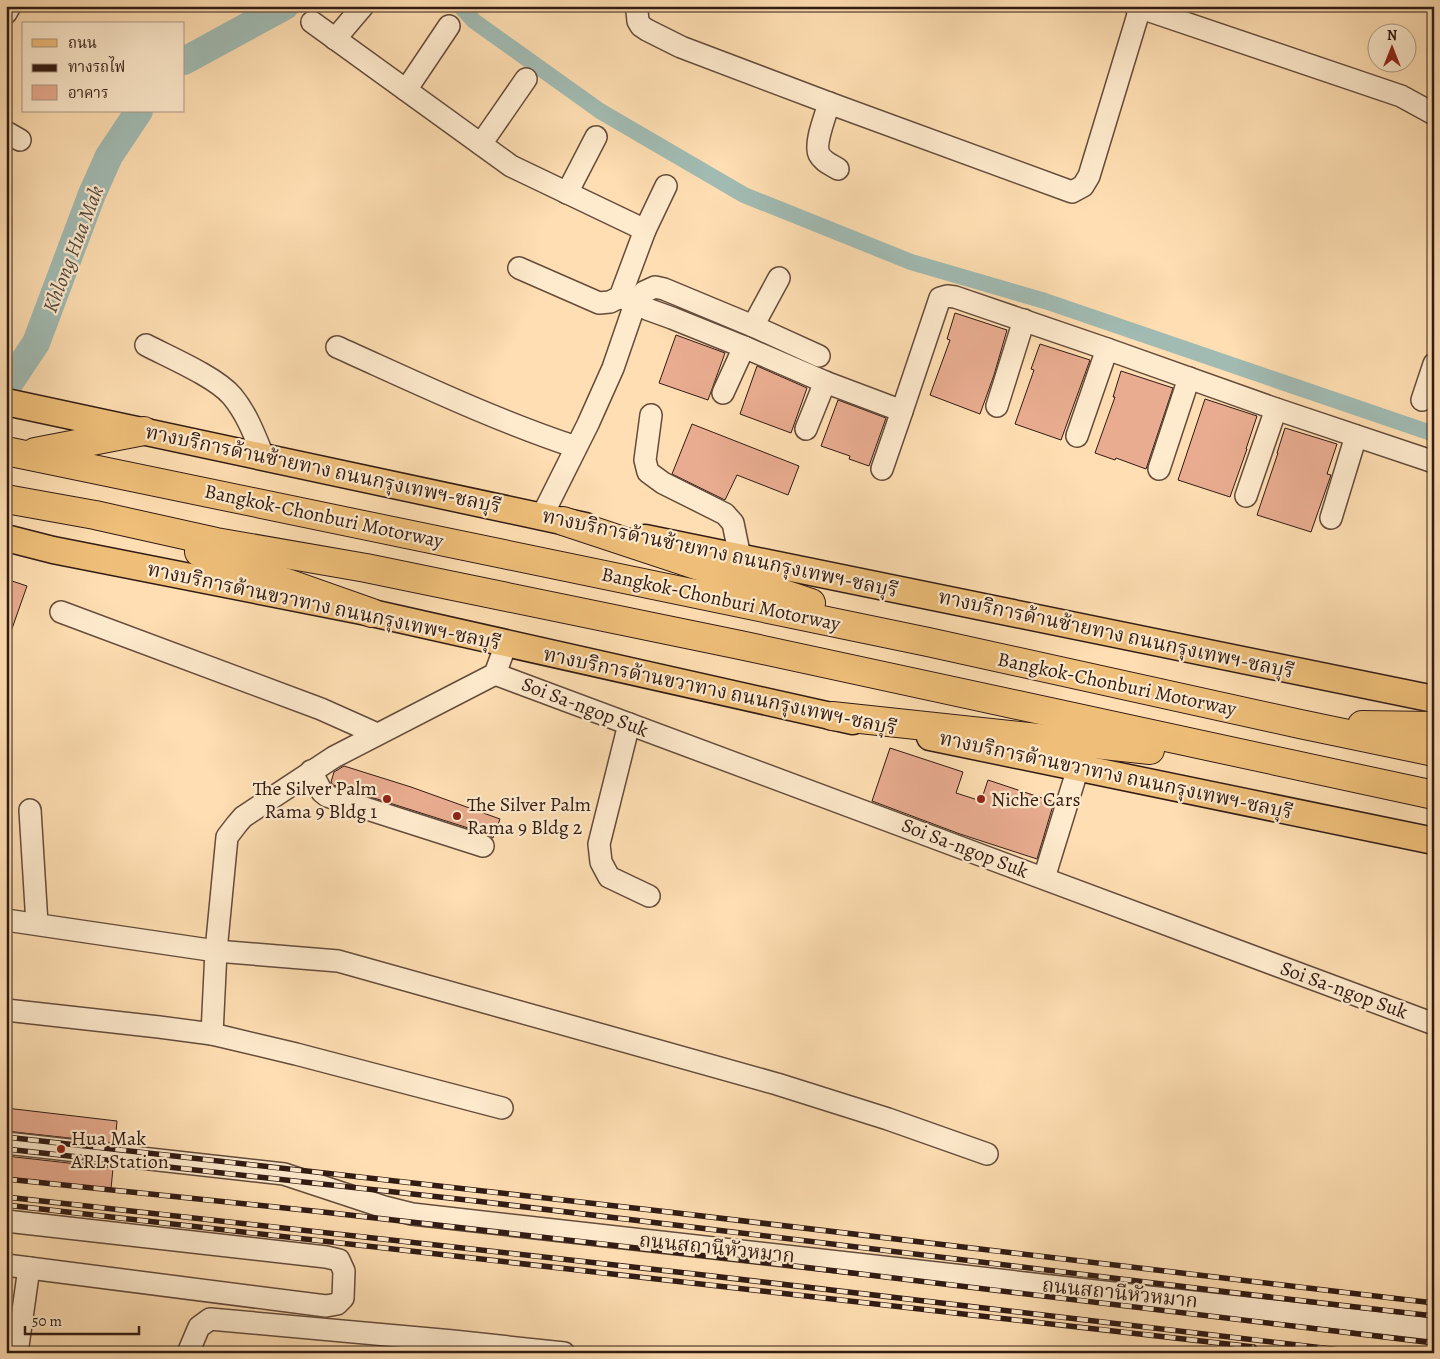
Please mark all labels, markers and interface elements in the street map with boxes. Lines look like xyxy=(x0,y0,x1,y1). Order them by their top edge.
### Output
legend xyxy=(22,22,185,112)
north arrow xyxy=(1368,22,1418,72)
text: N xyxy=(1387,26,1397,45)
text: ถนน xyxy=(68,33,97,53)
text: ทางรถไฟ xyxy=(68,56,125,77)
text: อาคาร xyxy=(68,83,108,103)
water label: Khlong Hua Mak xyxy=(36,181,110,317)
street label: ทางบริการด้านซ้ายทาง ถนนกรุงเทพฯ-ชลบุรี xyxy=(143,418,503,520)
street label: Bangkok-Chonburi Motorway xyxy=(202,477,447,555)
street label: ทางบริการด้านซ้ายทาง ถนนกรุงเทพฯ-ชลบุรี xyxy=(540,502,900,604)
street label: ทางบริการด้านขวาทาง ถนนกรุงเทพฯ-ชลบุรี xyxy=(145,555,503,657)
street label: Bangkok-Chonburi Motorway xyxy=(599,560,844,638)
street label: ทางบริการด้านซ้ายทาง ถนนกรุงเทพฯ-ชลบุรี xyxy=(936,583,1296,685)
street label: ทางบริการด้านขวาทาง ถนนกรุงเทพฯ-ชลบุรี xyxy=(541,640,899,742)
street label: Bangkok-Chonburi Motorway xyxy=(995,645,1240,723)
street label: Soi Sa-ngop Suk xyxy=(518,670,652,744)
street label: ทางบริการด้านขวาทาง ถนนกรุงเทพฯ-ชลบุรี xyxy=(937,724,1295,826)
place label: The Silver Palm Rama 9 Bldg 1 xyxy=(253,775,377,825)
place label: Niche Cars xyxy=(991,786,1080,813)
place label: The Silver Palm Rama 9 Bldg 2 xyxy=(467,791,592,841)
marker: The Silver Palm Rama 9 Bldg 1 xyxy=(381,793,393,805)
marker: Niche Cars xyxy=(975,793,987,805)
marker: The Silver Palm Rama 9 Bldg 2 xyxy=(451,810,463,822)
street label: Soi Sa-ngop Suk xyxy=(898,811,1032,885)
street label: Soi Sa-ngop Suk xyxy=(1277,954,1411,1026)
place label: Hua Mak ARL Station xyxy=(70,1125,169,1175)
marker: Hua Mak ARL Station xyxy=(55,1143,67,1155)
street label: ถนนสถานีหัวหมาก xyxy=(638,1226,796,1270)
street label: ถนนสถานีหัวหมาก xyxy=(1041,1271,1199,1315)
scale bar xyxy=(25,1304,139,1336)
text: 50 m xyxy=(32,1311,62,1331)

